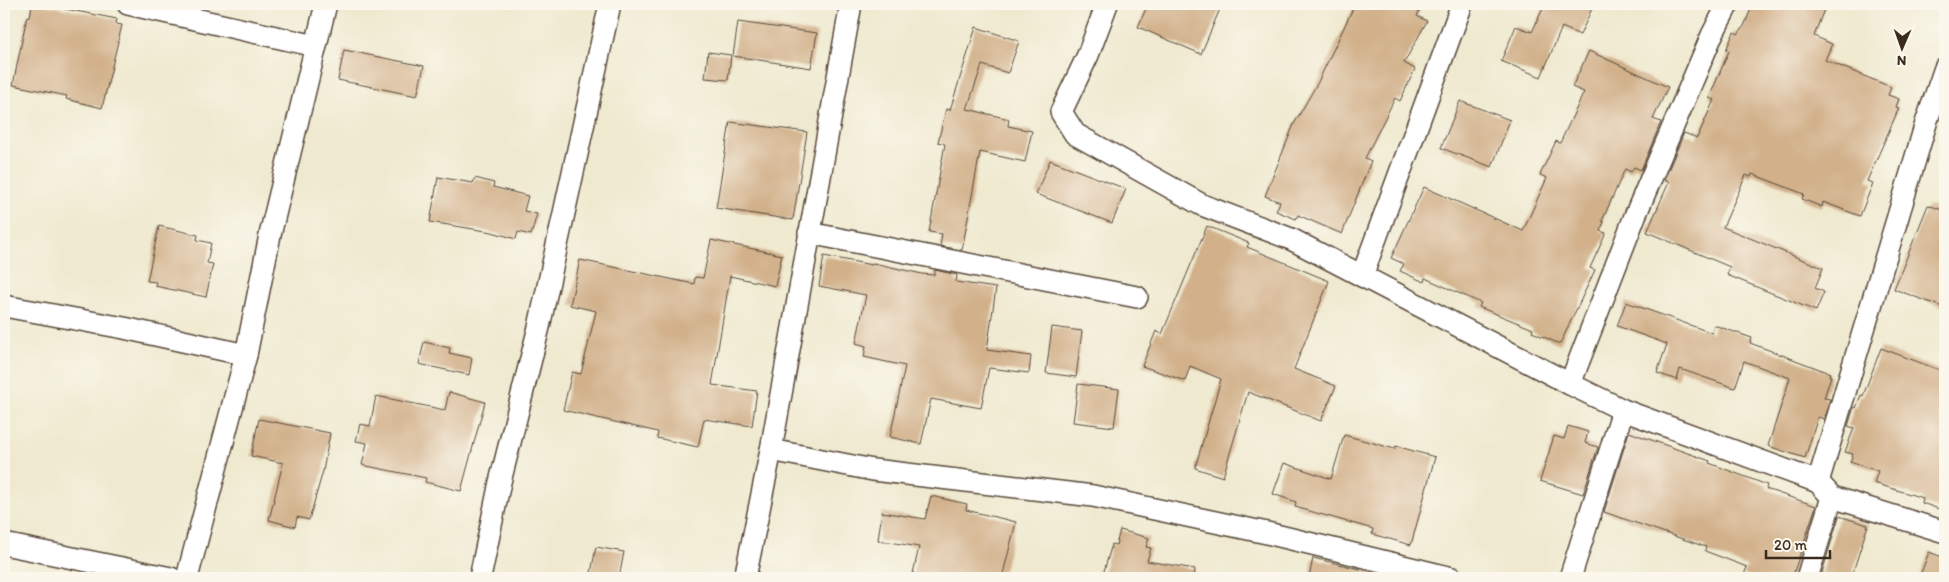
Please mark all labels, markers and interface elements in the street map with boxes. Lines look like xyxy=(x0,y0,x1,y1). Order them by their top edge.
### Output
north arrow xyxy=(1876,22,1926,72)
text: N xyxy=(1897,52,1907,69)
scale bar xyxy=(1766,527,1830,559)
text: 20 m xyxy=(1774,536,1808,554)

